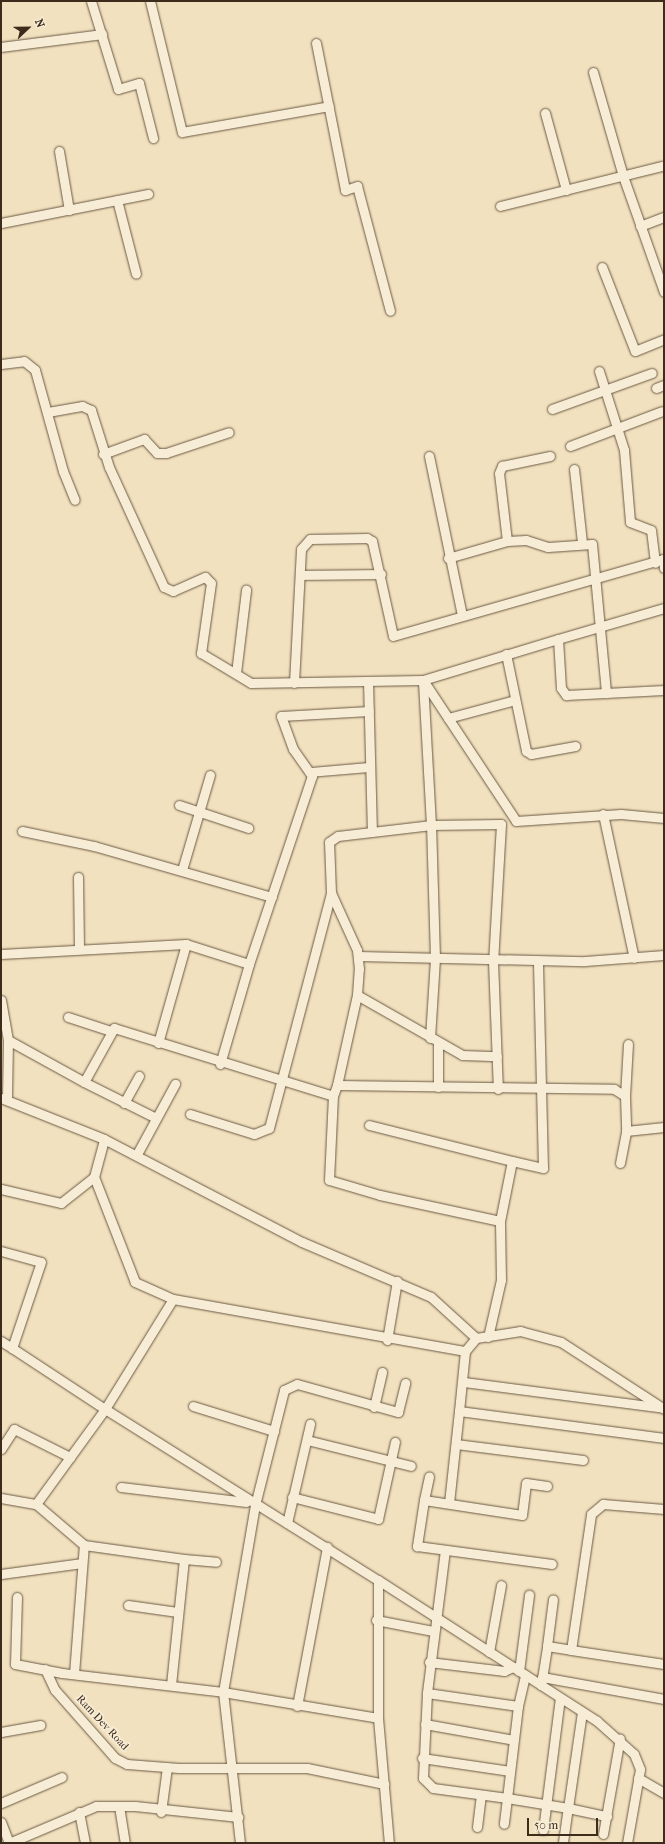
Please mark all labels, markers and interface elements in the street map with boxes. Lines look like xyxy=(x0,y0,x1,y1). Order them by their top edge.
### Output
north arrow xyxy=(8,8,48,48)
text: N xyxy=(32,17,47,30)
street label: Ram Dev Road xyxy=(73,1693,131,1753)
scale bar xyxy=(529,1810,600,1836)
text: 50 m xyxy=(534,1818,558,1832)

